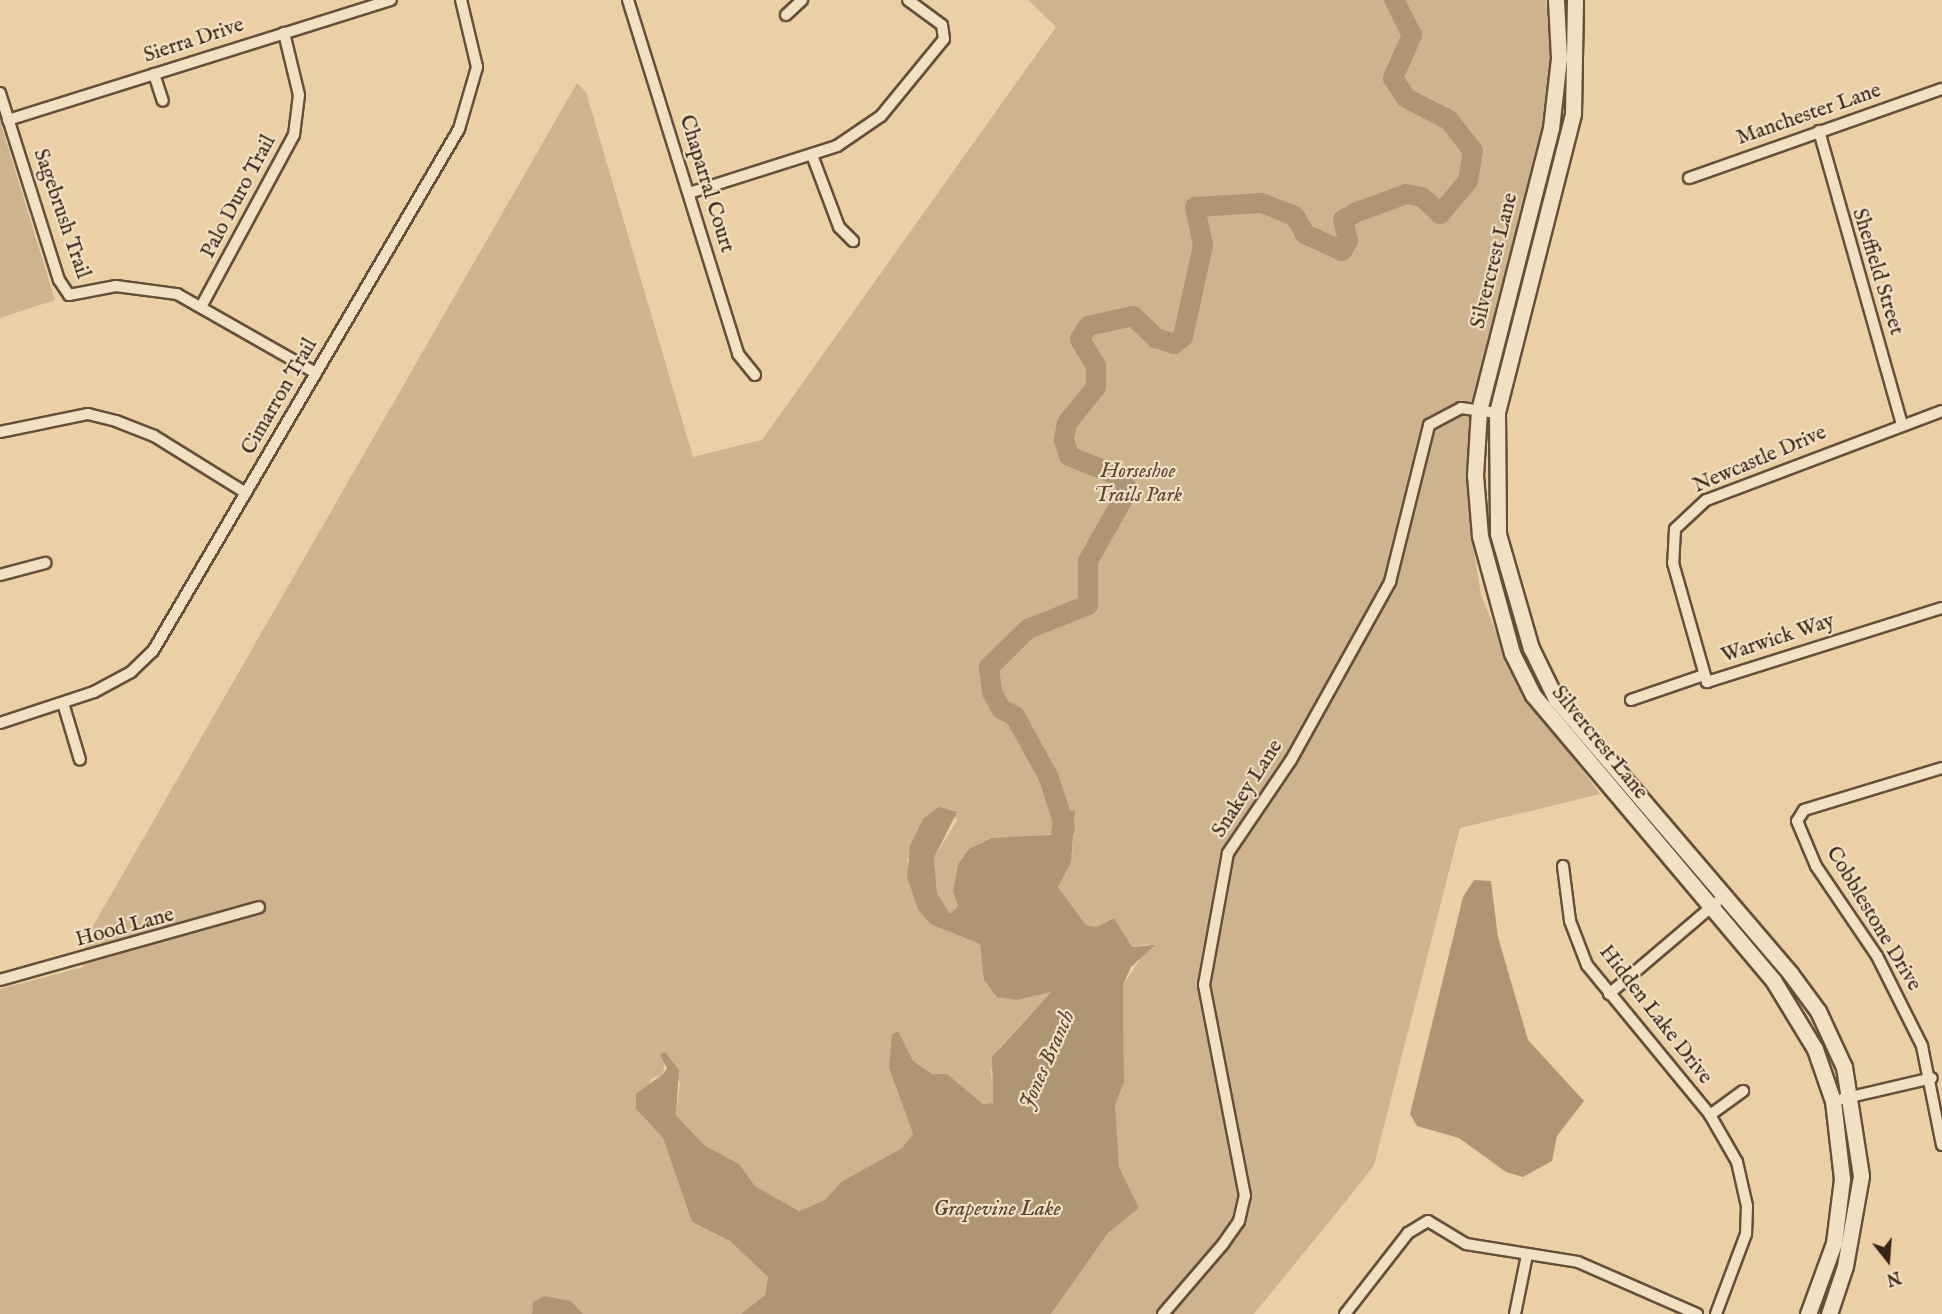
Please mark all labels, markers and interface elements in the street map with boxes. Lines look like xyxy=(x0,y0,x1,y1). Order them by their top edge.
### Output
street label: Sierra Drive xyxy=(141,13,247,69)
street label: Manchester Lane xyxy=(1733,78,1885,152)
street label: Chaparral Court xyxy=(673,112,739,256)
street label: Palo Duro Trail xyxy=(196,131,282,263)
street label: Sagebrush Trail xyxy=(27,146,95,282)
street label: Silvercrest Lane xyxy=(1466,191,1524,331)
street label: Sheffield Street xyxy=(1846,206,1908,338)
street label: Cimarron Trail xyxy=(237,334,323,460)
street label: Newcastle Drive xyxy=(1690,421,1830,499)
park label: Horseshoe Trails Park xyxy=(1094,459,1182,509)
street label: Warwick Way xyxy=(1718,609,1838,669)
street label: Silvercrest Lane xyxy=(1546,681,1652,805)
street label: Snakey Lane xyxy=(1207,735,1289,843)
street label: Cobblestone Drive xyxy=(1820,842,1926,996)
street label: Hood Lane xyxy=(73,903,177,953)
street label: Hidden Lake Drive xyxy=(1593,940,1717,1090)
water label: Jones Branch xyxy=(1015,1007,1081,1113)
water label: Grapevine Lake xyxy=(933,1197,1061,1223)
north arrow xyxy=(1858,1230,1918,1290)
text: N xyxy=(1884,1266,1903,1289)

